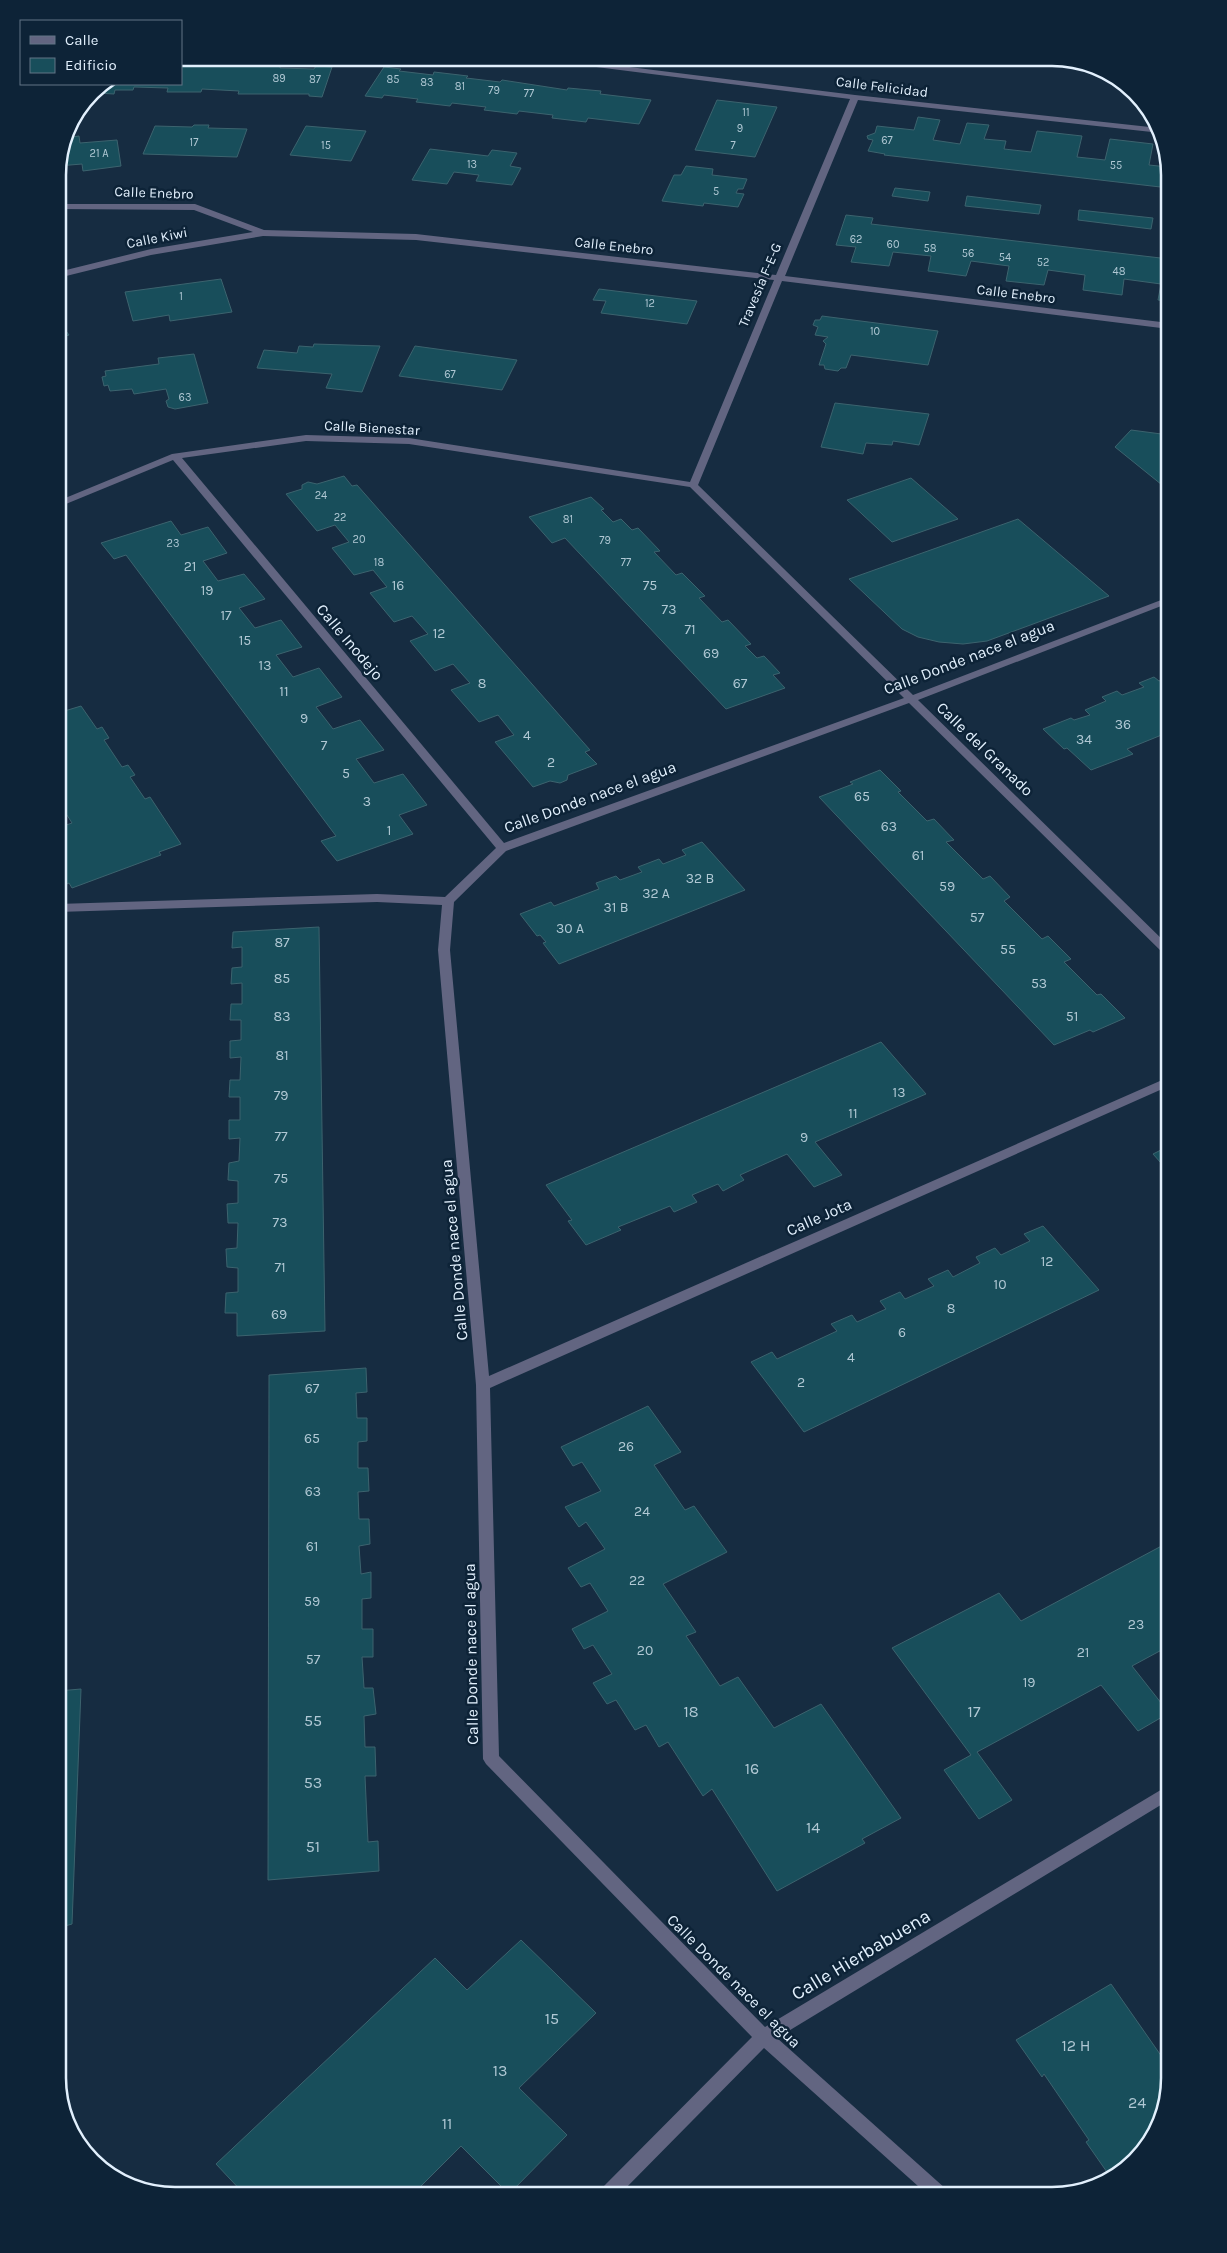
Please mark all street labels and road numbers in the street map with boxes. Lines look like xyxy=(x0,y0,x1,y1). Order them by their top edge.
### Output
street label: Calle Felicidad xyxy=(835,73,929,101)
street label: Calle Enebro xyxy=(114,183,194,203)
street label: Calle Kiwi xyxy=(125,224,189,252)
street label: Calle Enebro xyxy=(574,233,654,259)
street label: Travesía F-E-G xyxy=(735,240,785,330)
street label: Calle Enebro xyxy=(976,281,1056,307)
street label: Calle Bienestar xyxy=(324,417,421,439)
street label: Calle Inodejo xyxy=(313,600,387,684)
street label: Calle Donde nace el agua xyxy=(881,616,1057,698)
street label: Calle del Granado xyxy=(933,698,1037,800)
street label: Calle Donde nace el agua xyxy=(501,757,679,837)
street label: Calle Donde nace el agua xyxy=(437,1159,471,1341)
street label: Calle Jota xyxy=(783,1194,855,1240)
street label: Calle Donde nace el agua xyxy=(460,1563,482,1745)
street label: Calle Hierbabuena xyxy=(788,1905,934,2005)
street label: Calle Donde nace el agua xyxy=(663,1910,805,2052)

